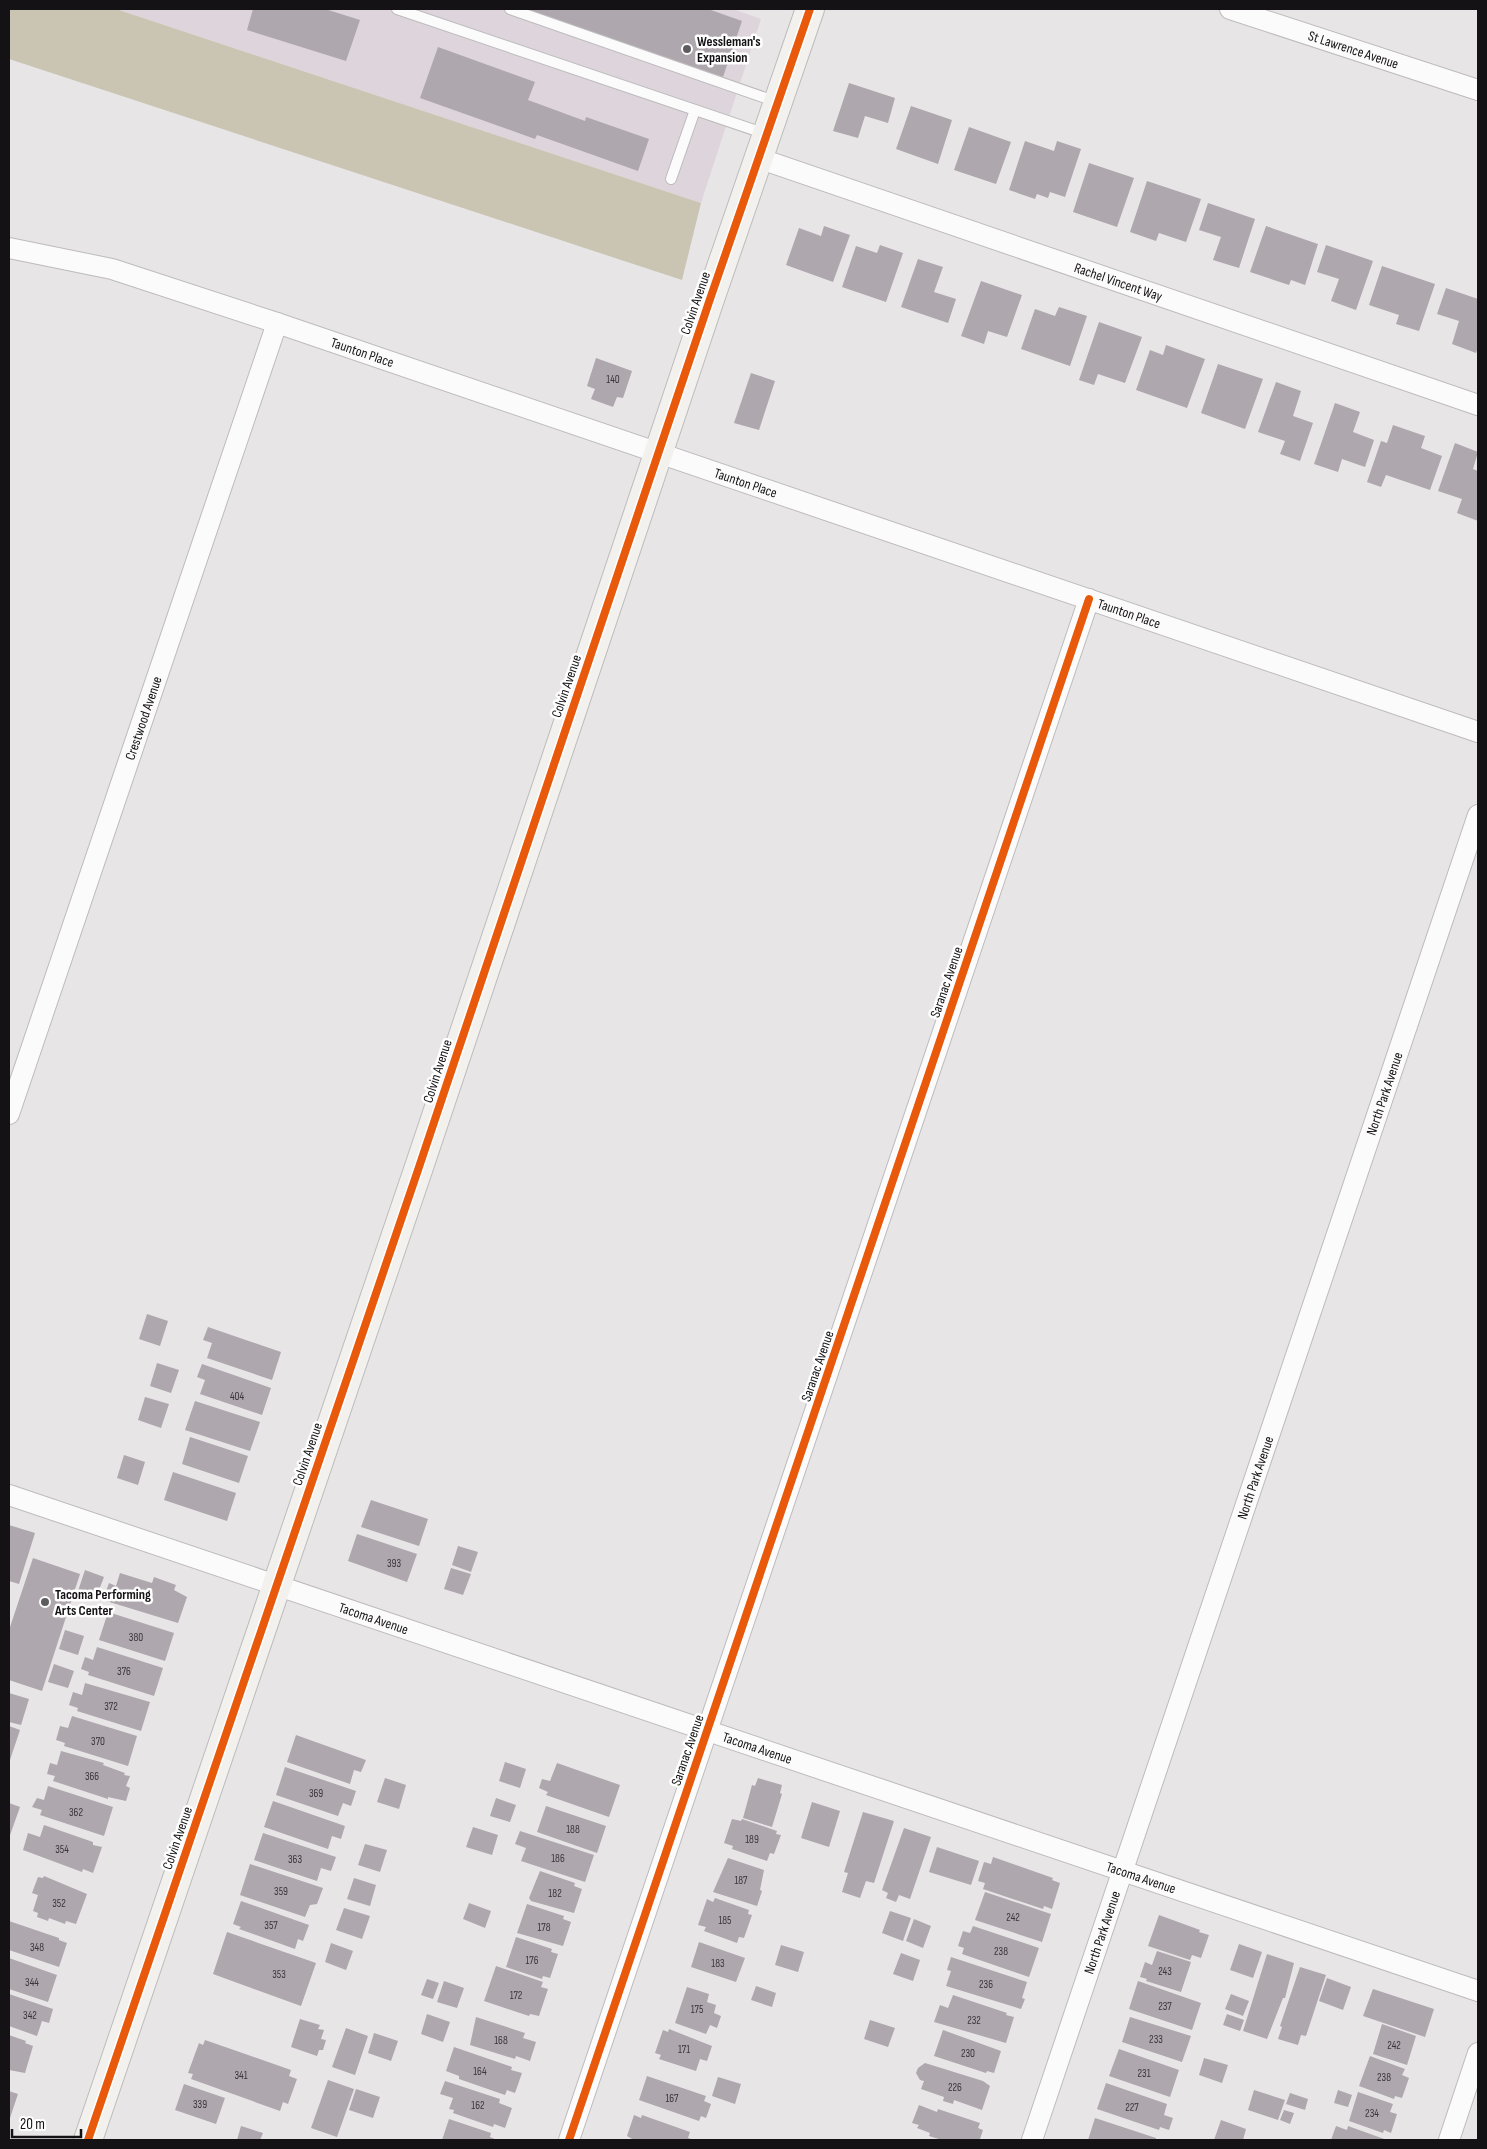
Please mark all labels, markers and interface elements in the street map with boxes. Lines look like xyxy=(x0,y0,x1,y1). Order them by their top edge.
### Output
street label: St Lawrence Avenue xyxy=(1306,27,1401,73)
place label: Wessleman's Expansion xyxy=(697,33,761,66)
marker: Wessleman's Expansion xyxy=(681,43,693,55)
street label: Rachel Vincent Way xyxy=(1072,259,1165,305)
street label: Colvin Avenue xyxy=(677,269,714,337)
street label: Taunton Place xyxy=(329,334,396,371)
house number: 140 xyxy=(606,373,620,386)
street label: Taunton Place xyxy=(712,465,779,502)
street label: Taunton Place xyxy=(1095,595,1163,632)
street label: Colvin Avenue xyxy=(548,652,585,720)
street label: Crestwood Avenue xyxy=(122,674,166,762)
street label: Saranac Avenue xyxy=(926,944,967,1020)
street label: Colvin Avenue xyxy=(419,1037,456,1105)
street label: North Park Avenue xyxy=(1363,1050,1407,1138)
street label: Saranac Avenue xyxy=(797,1328,838,1404)
house number: 404 xyxy=(230,1390,244,1403)
street label: Colvin Avenue xyxy=(289,1420,326,1488)
street label: North Park Avenue xyxy=(1234,1434,1277,1521)
house number: 393 xyxy=(387,1557,401,1570)
place label: Tacoma Performing Arts Center xyxy=(54,1586,151,1619)
marker: Tacoma Performing Arts Center xyxy=(39,1596,51,1608)
street label: Tacoma Avenue xyxy=(337,1599,411,1638)
house number: 380 xyxy=(129,1631,143,1644)
house number: 376 xyxy=(117,1665,131,1678)
house number: 372 xyxy=(104,1700,118,1713)
street label: Saranac Avenue xyxy=(667,1712,708,1788)
street label: Tacoma Avenue xyxy=(720,1729,794,1768)
house number: 370 xyxy=(91,1735,105,1748)
house number: 366 xyxy=(85,1770,99,1783)
house number: 369 xyxy=(309,1787,323,1800)
street label: Colvin Avenue xyxy=(159,1804,196,1872)
house number: 362 xyxy=(69,1806,83,1819)
house number: 188 xyxy=(566,1823,580,1836)
house number: 189 xyxy=(745,1833,759,1846)
house number: 354 xyxy=(55,1843,69,1856)
house number: 186 xyxy=(551,1852,565,1865)
house number: 363 xyxy=(288,1853,302,1866)
street label: Tacoma Avenue xyxy=(1104,1858,1178,1897)
house number: 187 xyxy=(734,1874,748,1887)
house number: 359 xyxy=(274,1885,288,1898)
house number: 182 xyxy=(548,1887,562,1900)
street label: North Park Avenue xyxy=(1080,1889,1124,1976)
house number: 352 xyxy=(52,1897,66,1910)
house number: 242 xyxy=(1006,1911,1020,1924)
house number: 185 xyxy=(718,1914,732,1927)
house number: 357 xyxy=(264,1919,278,1932)
house number: 178 xyxy=(537,1921,551,1934)
house number: 348 xyxy=(30,1941,44,1954)
house number: 238 xyxy=(994,1945,1008,1958)
house number: 176 xyxy=(525,1954,539,1967)
house number: 183 xyxy=(711,1957,725,1970)
house number: 243 xyxy=(1158,1965,1172,1978)
house number: 353 xyxy=(272,1968,286,1981)
house number: 344 xyxy=(25,1976,39,1989)
house number: 236 xyxy=(979,1978,993,1991)
house number: 172 xyxy=(510,1989,523,2002)
house number: 237 xyxy=(1158,2000,1172,2013)
house number: 175 xyxy=(691,2003,703,2016)
house number: 342 xyxy=(23,2009,37,2022)
house number: 232 xyxy=(967,2014,981,2027)
house number: 233 xyxy=(1149,2033,1163,2046)
house number: 168 xyxy=(494,2034,508,2047)
house number: 242 xyxy=(1387,2039,1401,2052)
house number: 171 xyxy=(678,2043,690,2056)
house number: 230 xyxy=(961,2047,975,2060)
house number: 164 xyxy=(473,2065,487,2078)
house number: 231 xyxy=(1137,2067,1151,2080)
house number: 341 xyxy=(234,2069,248,2082)
house number: 238 xyxy=(1377,2071,1391,2084)
house number: 226 xyxy=(948,2081,962,2094)
house number: 167 xyxy=(665,2092,679,2105)
house number: 339 xyxy=(193,2098,207,2111)
house number: 162 xyxy=(471,2099,485,2112)
house number: 227 xyxy=(1125,2101,1139,2114)
scale bar xyxy=(12,2106,81,2138)
house number: 234 xyxy=(1365,2107,1379,2120)
text: 20 m xyxy=(20,2115,45,2134)

